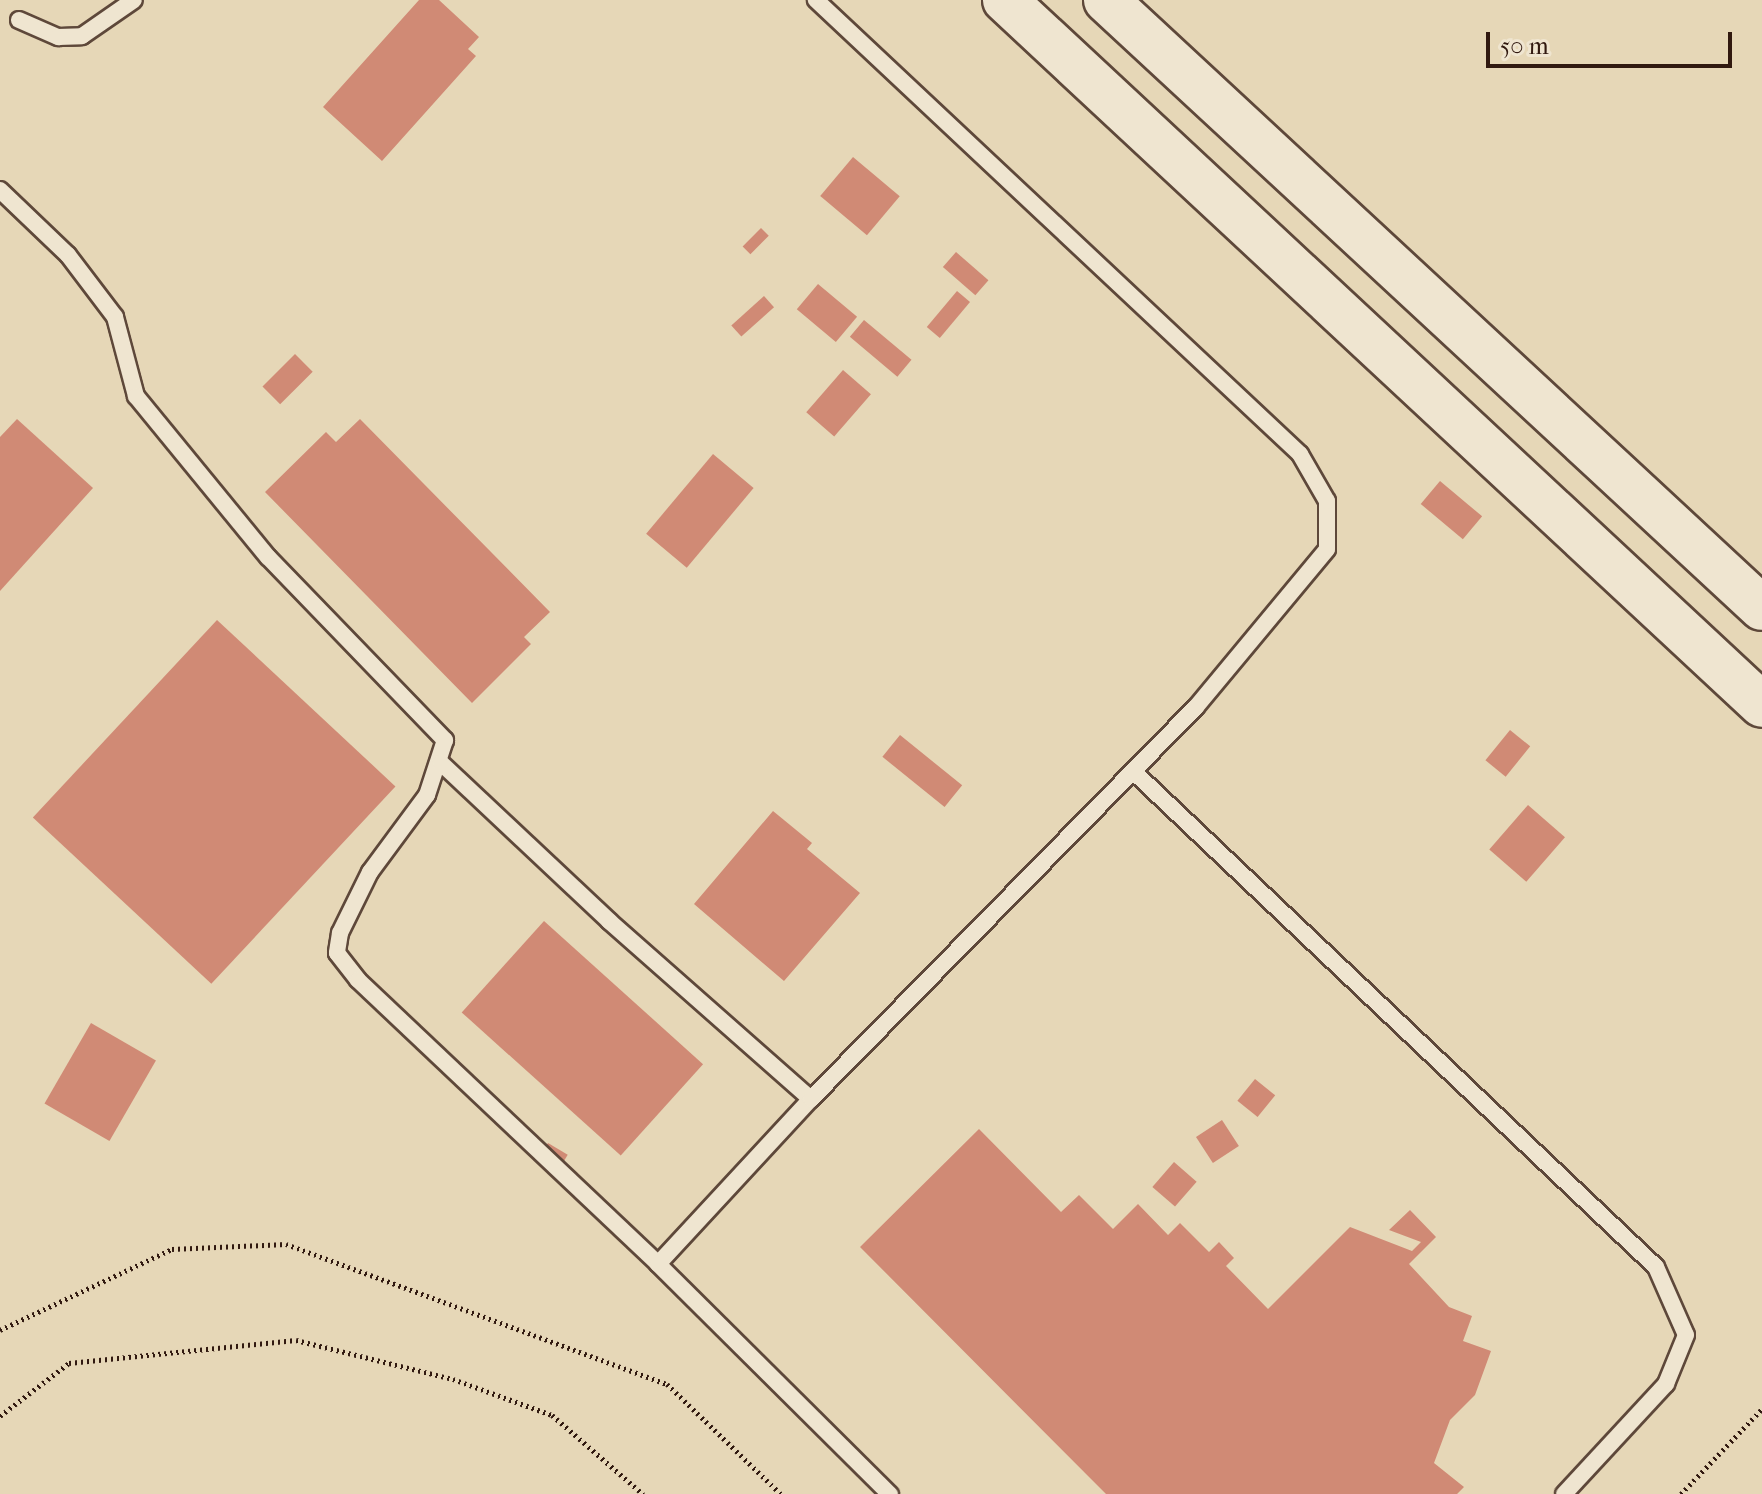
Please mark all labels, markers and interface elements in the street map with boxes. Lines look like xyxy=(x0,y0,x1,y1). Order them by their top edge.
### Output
scale bar xyxy=(1490,16,1736,66)
text: 50 m xyxy=(1500,32,1549,60)

